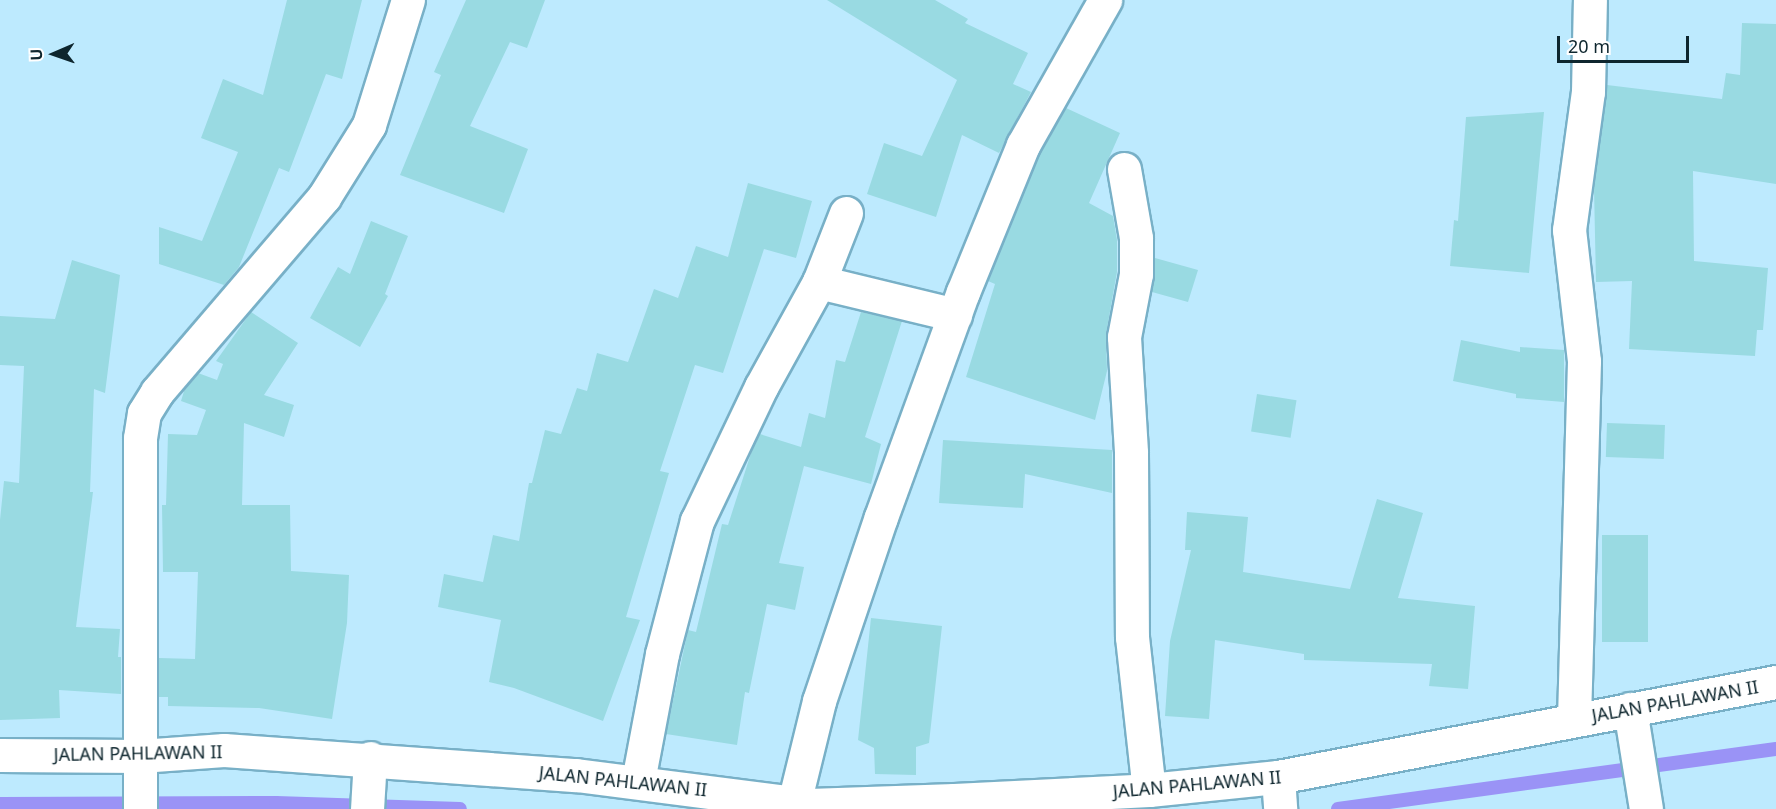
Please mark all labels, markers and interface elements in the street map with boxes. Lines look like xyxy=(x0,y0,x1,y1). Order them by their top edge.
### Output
north arrow xyxy=(24,24,84,84)
scale bar xyxy=(1560,24,1692,62)
text: 20 m xyxy=(1568,34,1610,58)
text: U xyxy=(25,48,47,61)
street label: JALAN PAHLAWAN II xyxy=(1590,676,1760,726)
street label: JALAN PAHLAWAN II xyxy=(53,741,223,765)
street label: JALAN PAHLAWAN II xyxy=(538,761,708,801)
street label: JALAN PAHLAWAN II xyxy=(1112,766,1282,802)

